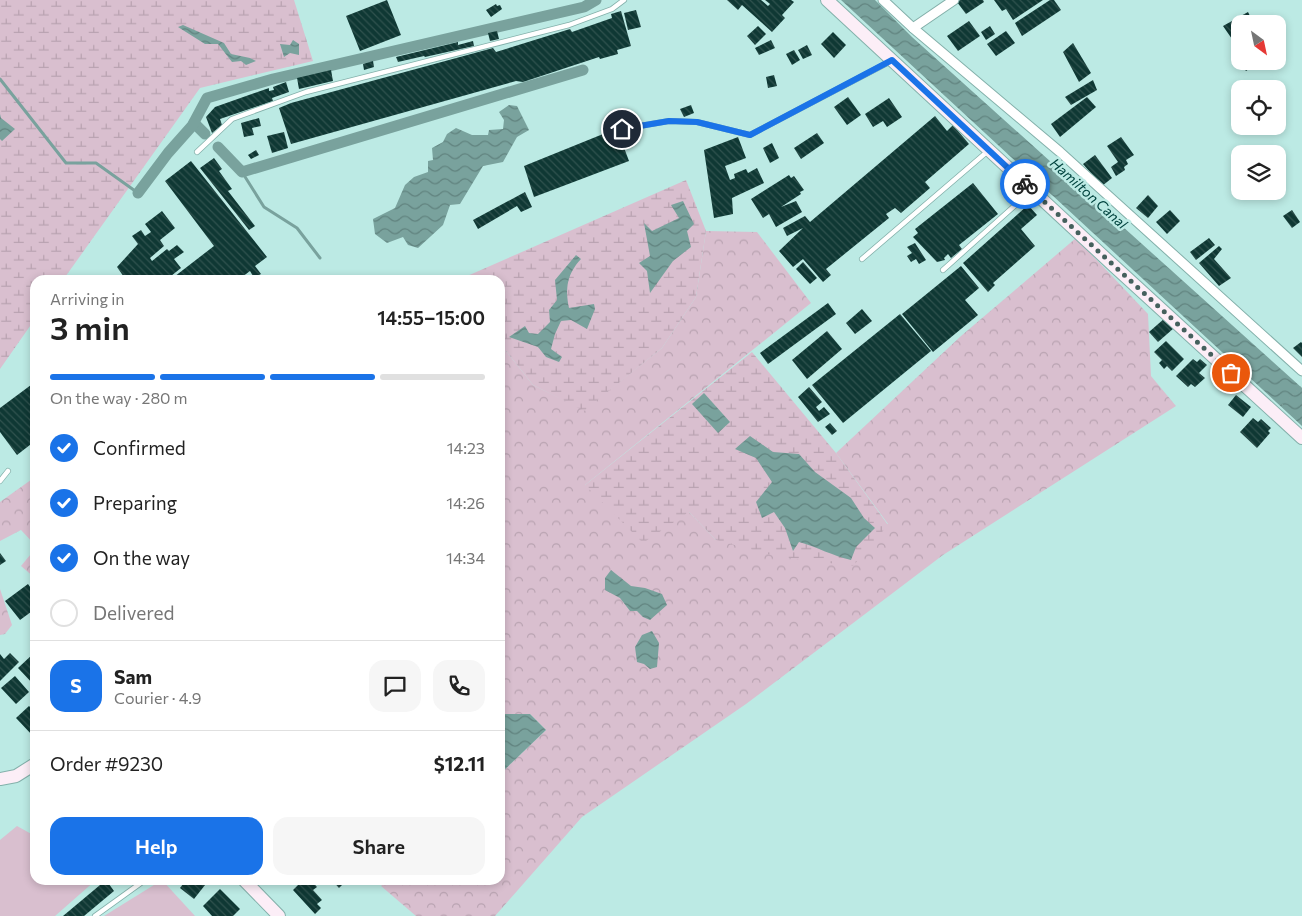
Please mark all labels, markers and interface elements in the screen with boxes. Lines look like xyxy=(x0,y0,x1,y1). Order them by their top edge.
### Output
north arrow xyxy=(1231,15,1286,70)
map controls xyxy=(1231,15,1286,200)
button: locate xyxy=(1231,80,1286,135)
pin xyxy=(601,108,643,150)
icon: home xyxy=(608,115,636,143)
button: layers xyxy=(1231,145,1286,200)
water label: Hamilton Canal xyxy=(1047,154,1131,232)
courier xyxy=(1000,159,1050,209)
icon: bike xyxy=(1011,170,1039,198)
text: Arriving in xyxy=(50,289,124,308)
text: 14:55–15:00 xyxy=(377,306,485,329)
text: 3 min xyxy=(50,307,130,347)
pin xyxy=(1210,352,1252,394)
icon: bag xyxy=(1217,359,1245,387)
text: On the way · 280 m xyxy=(50,388,188,407)
icon: check xyxy=(50,434,78,462)
text: Confirmed xyxy=(93,436,186,459)
text: 14:23 xyxy=(447,438,485,457)
icon: check xyxy=(50,489,78,517)
text: Preparing xyxy=(93,491,177,514)
text: 14:26 xyxy=(446,493,485,512)
icon: check xyxy=(50,544,78,572)
text: On the way xyxy=(93,546,190,569)
text: 14:34 xyxy=(446,548,485,567)
text: Delivered xyxy=(93,601,174,624)
button: chat xyxy=(369,660,421,712)
button: phone xyxy=(433,660,485,712)
text: Sam xyxy=(114,665,152,688)
text: S xyxy=(70,674,82,697)
text: Courier · 4.9 xyxy=(114,688,201,707)
text: Order #9230 xyxy=(50,752,163,775)
text: $12.11 xyxy=(434,752,485,775)
button: Help xyxy=(50,817,263,875)
button: Share xyxy=(273,817,485,875)

